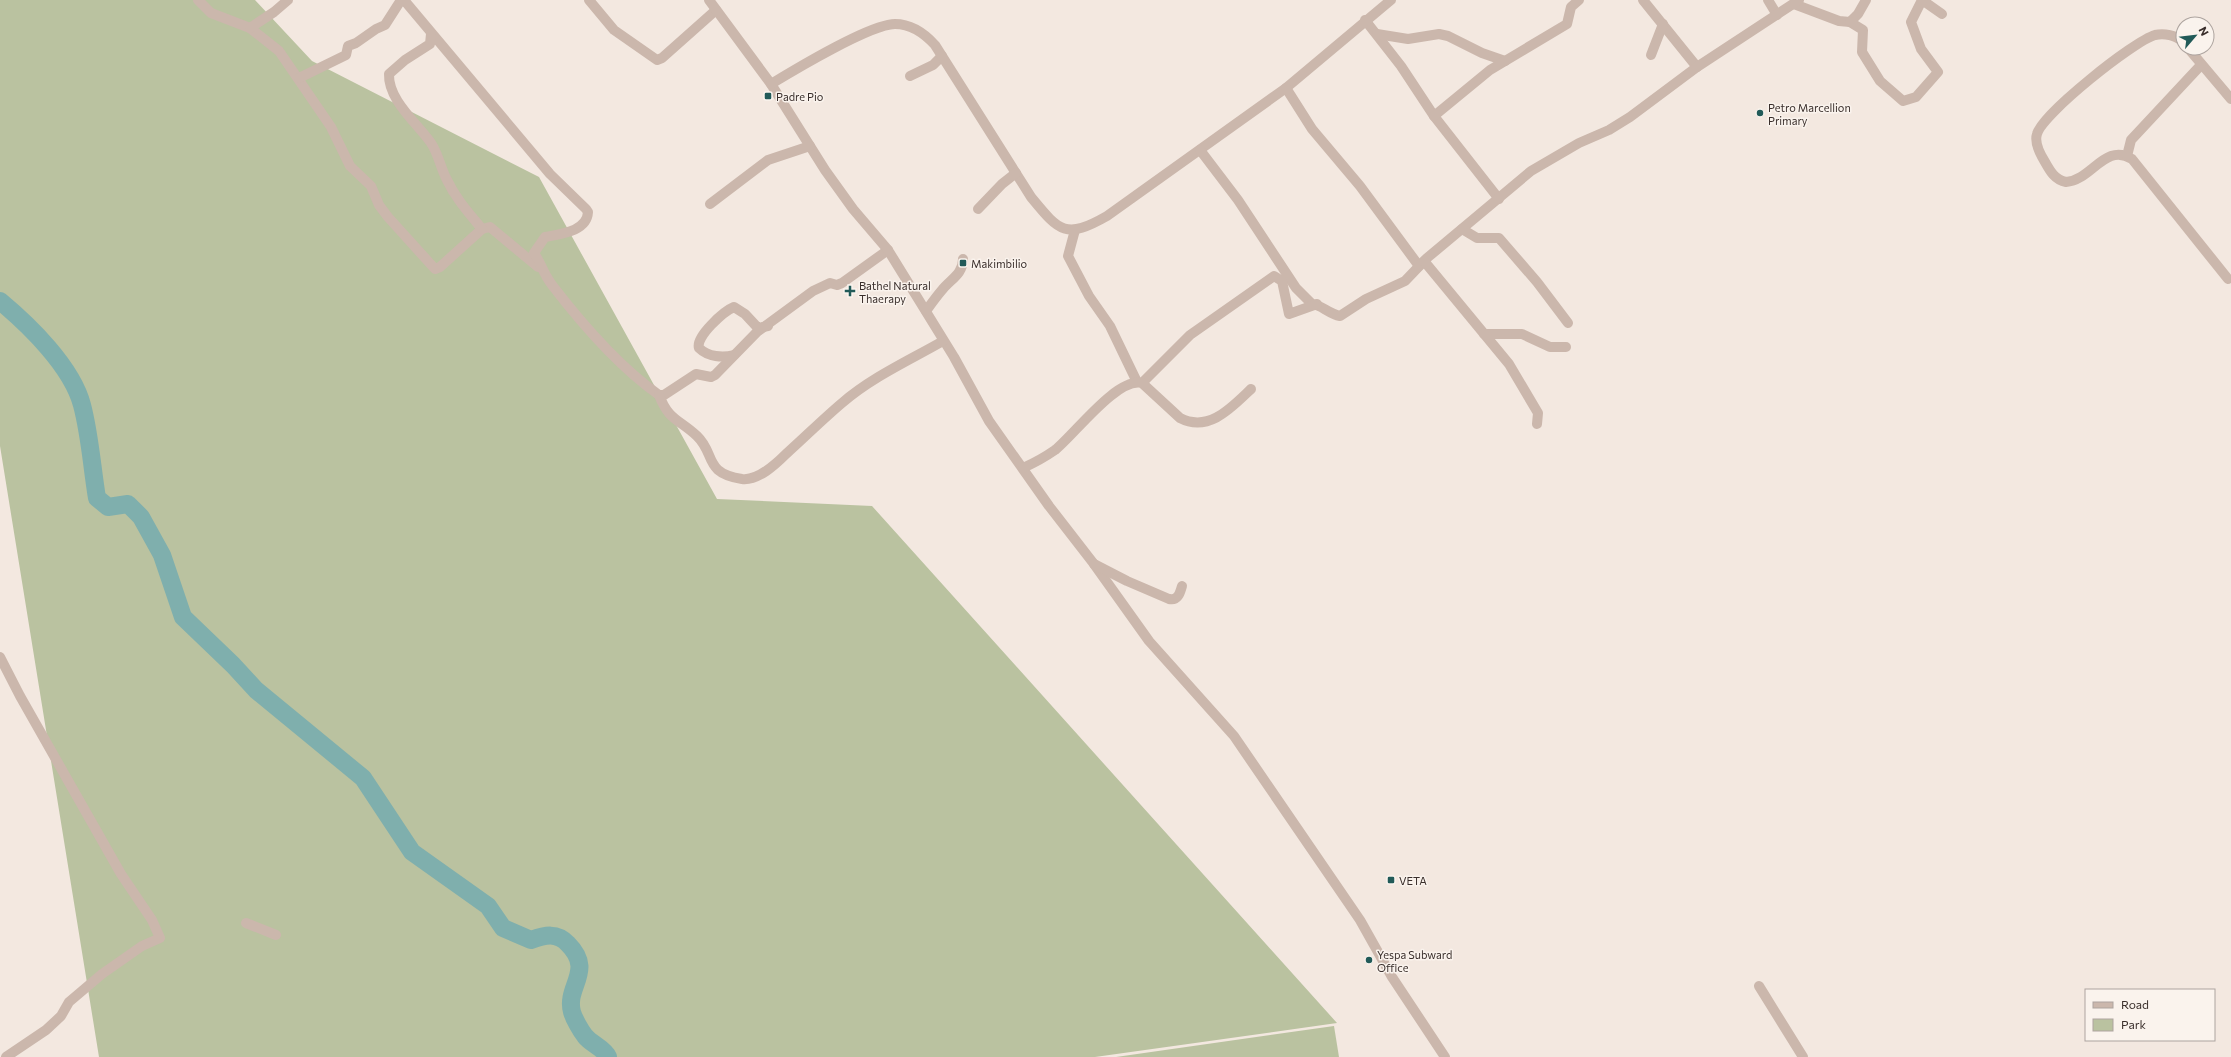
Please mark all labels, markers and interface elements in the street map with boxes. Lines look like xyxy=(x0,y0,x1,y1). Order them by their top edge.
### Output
north arrow xyxy=(2175,16,2215,56)
text: N xyxy=(2197,24,2212,38)
place label: Padre Pio xyxy=(776,90,824,103)
marker: Padre Pio xyxy=(763,91,773,101)
place label: Petro Marcellion Primary xyxy=(1768,101,1851,127)
marker: Petro Marcellion Primary xyxy=(1755,108,1765,118)
place label: Makimbilio xyxy=(971,257,1028,270)
marker: Makimbilio xyxy=(958,258,968,268)
place label: Bathel Natural Thaerapy xyxy=(859,279,931,305)
marker: Bathel Natural Thaerapy xyxy=(844,285,856,297)
place label: VETA xyxy=(1399,874,1427,887)
marker: VETA xyxy=(1386,875,1396,885)
place label: Yespa Subward Office xyxy=(1377,948,1452,974)
marker: Yespa Subward Office xyxy=(1364,955,1374,965)
legend xyxy=(2085,989,2215,1041)
text: Road xyxy=(2121,997,2149,1011)
text: Park xyxy=(2121,1017,2147,1031)

